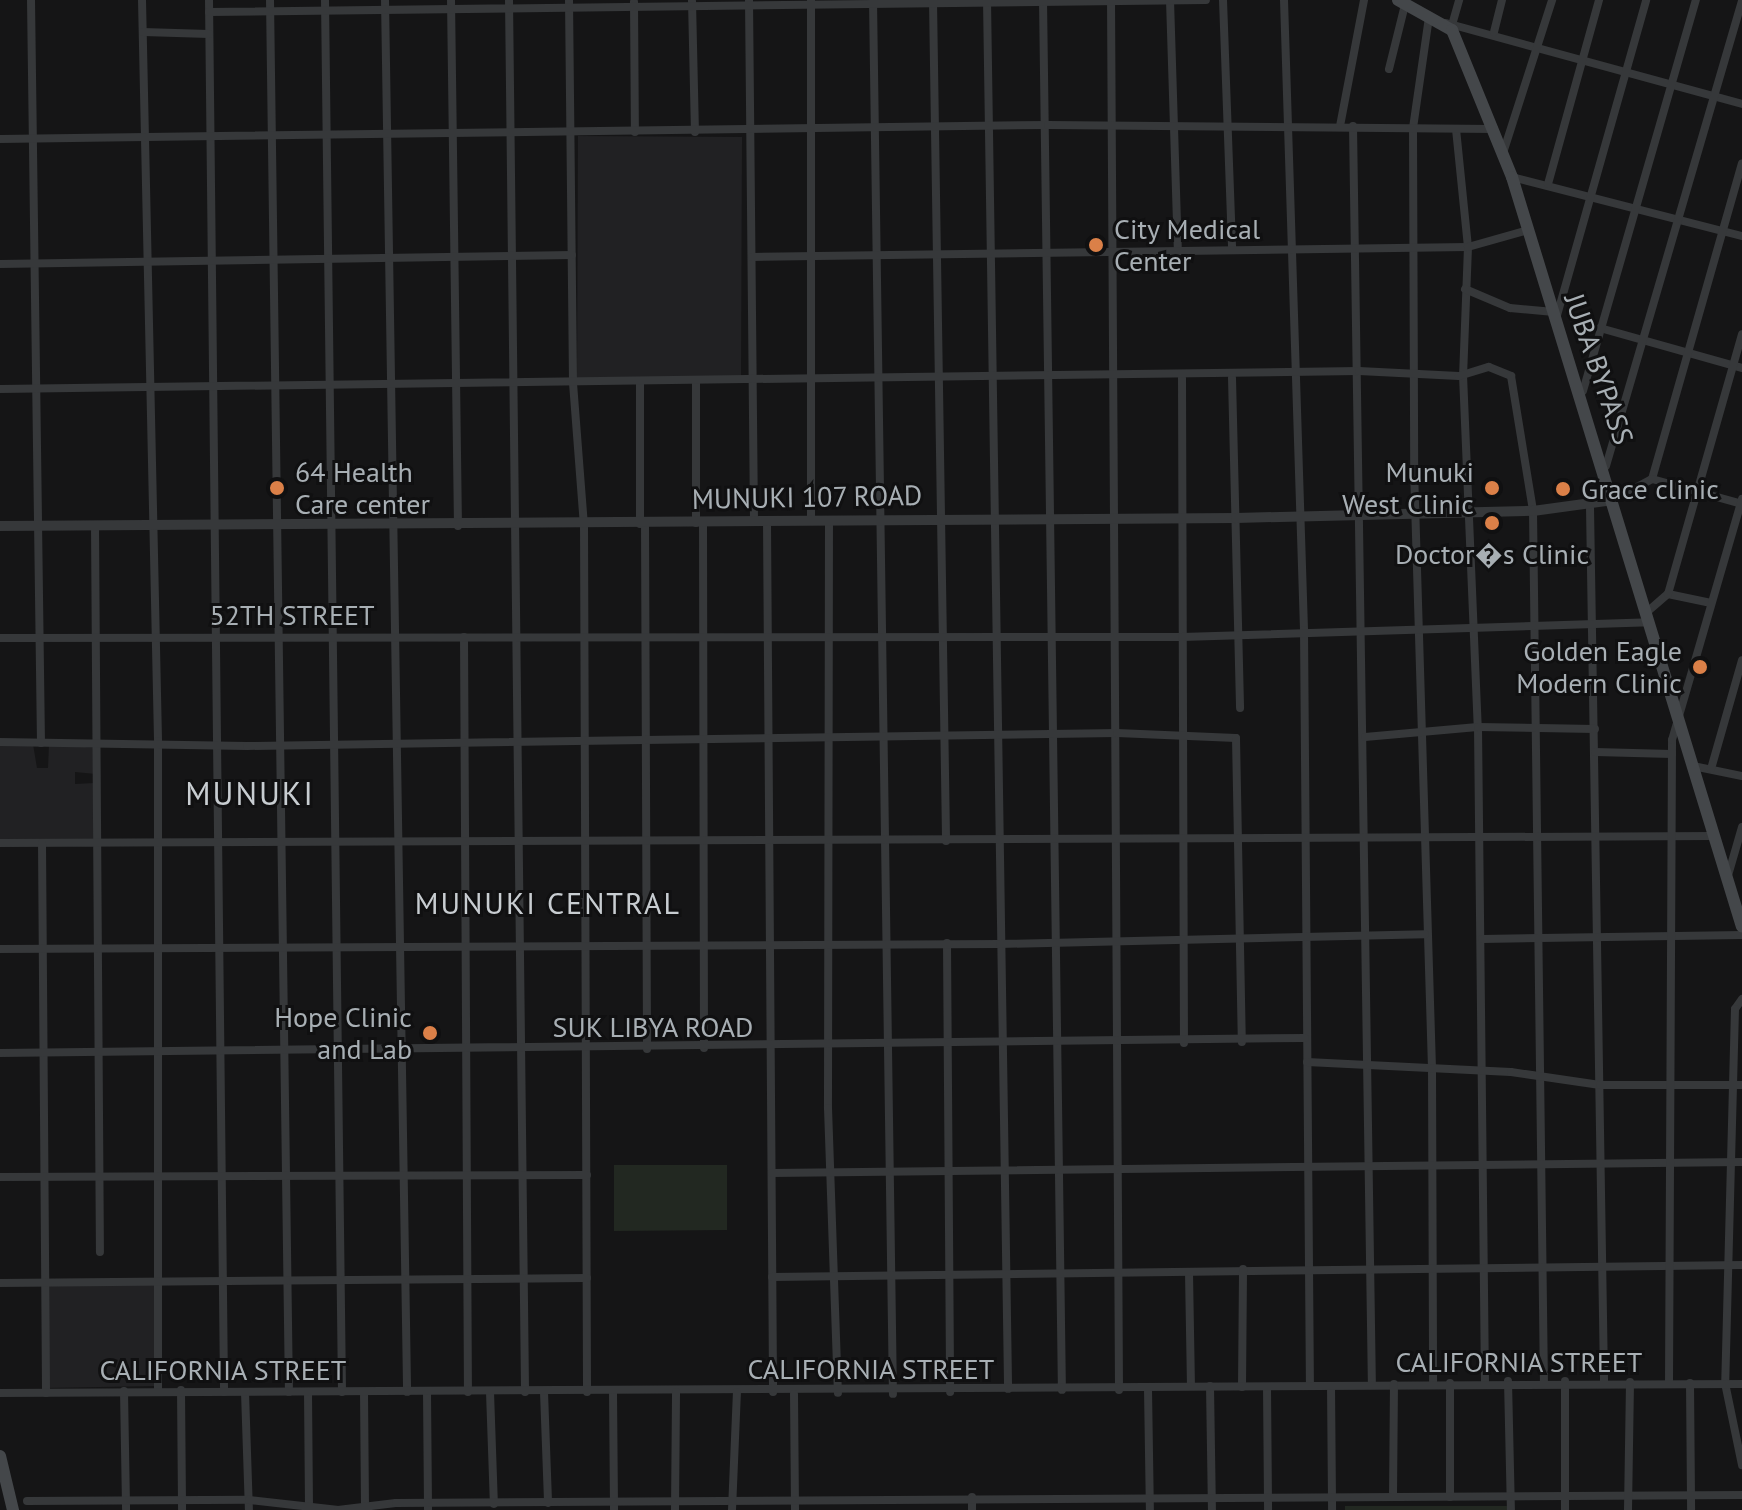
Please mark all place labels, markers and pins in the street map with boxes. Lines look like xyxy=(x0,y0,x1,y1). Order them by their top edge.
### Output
place label: City Medical Center xyxy=(1114,212,1261,278)
marker: City Medical Center xyxy=(1085,234,1107,256)
place label: 64 Health Care center xyxy=(295,455,430,521)
place label: Munuki West Clinic xyxy=(1342,455,1474,521)
place label: Grace clinic xyxy=(1581,472,1719,506)
marker: 64 Health Care center xyxy=(266,477,288,499)
marker: Munuki West Clinic xyxy=(1481,477,1503,499)
marker: Grace clinic xyxy=(1552,478,1574,500)
marker: Doctor�s Clinic xyxy=(1481,512,1503,534)
place label: Doctor�s Clinic xyxy=(1395,537,1589,571)
place label: Golden Eagle Modern Clinic xyxy=(1516,634,1682,700)
marker: Golden Eagle Modern Clinic xyxy=(1689,656,1711,678)
place label: Hope Clinic and Lab xyxy=(274,1000,412,1066)
marker: Hope Clinic and Lab xyxy=(419,1022,441,1044)

